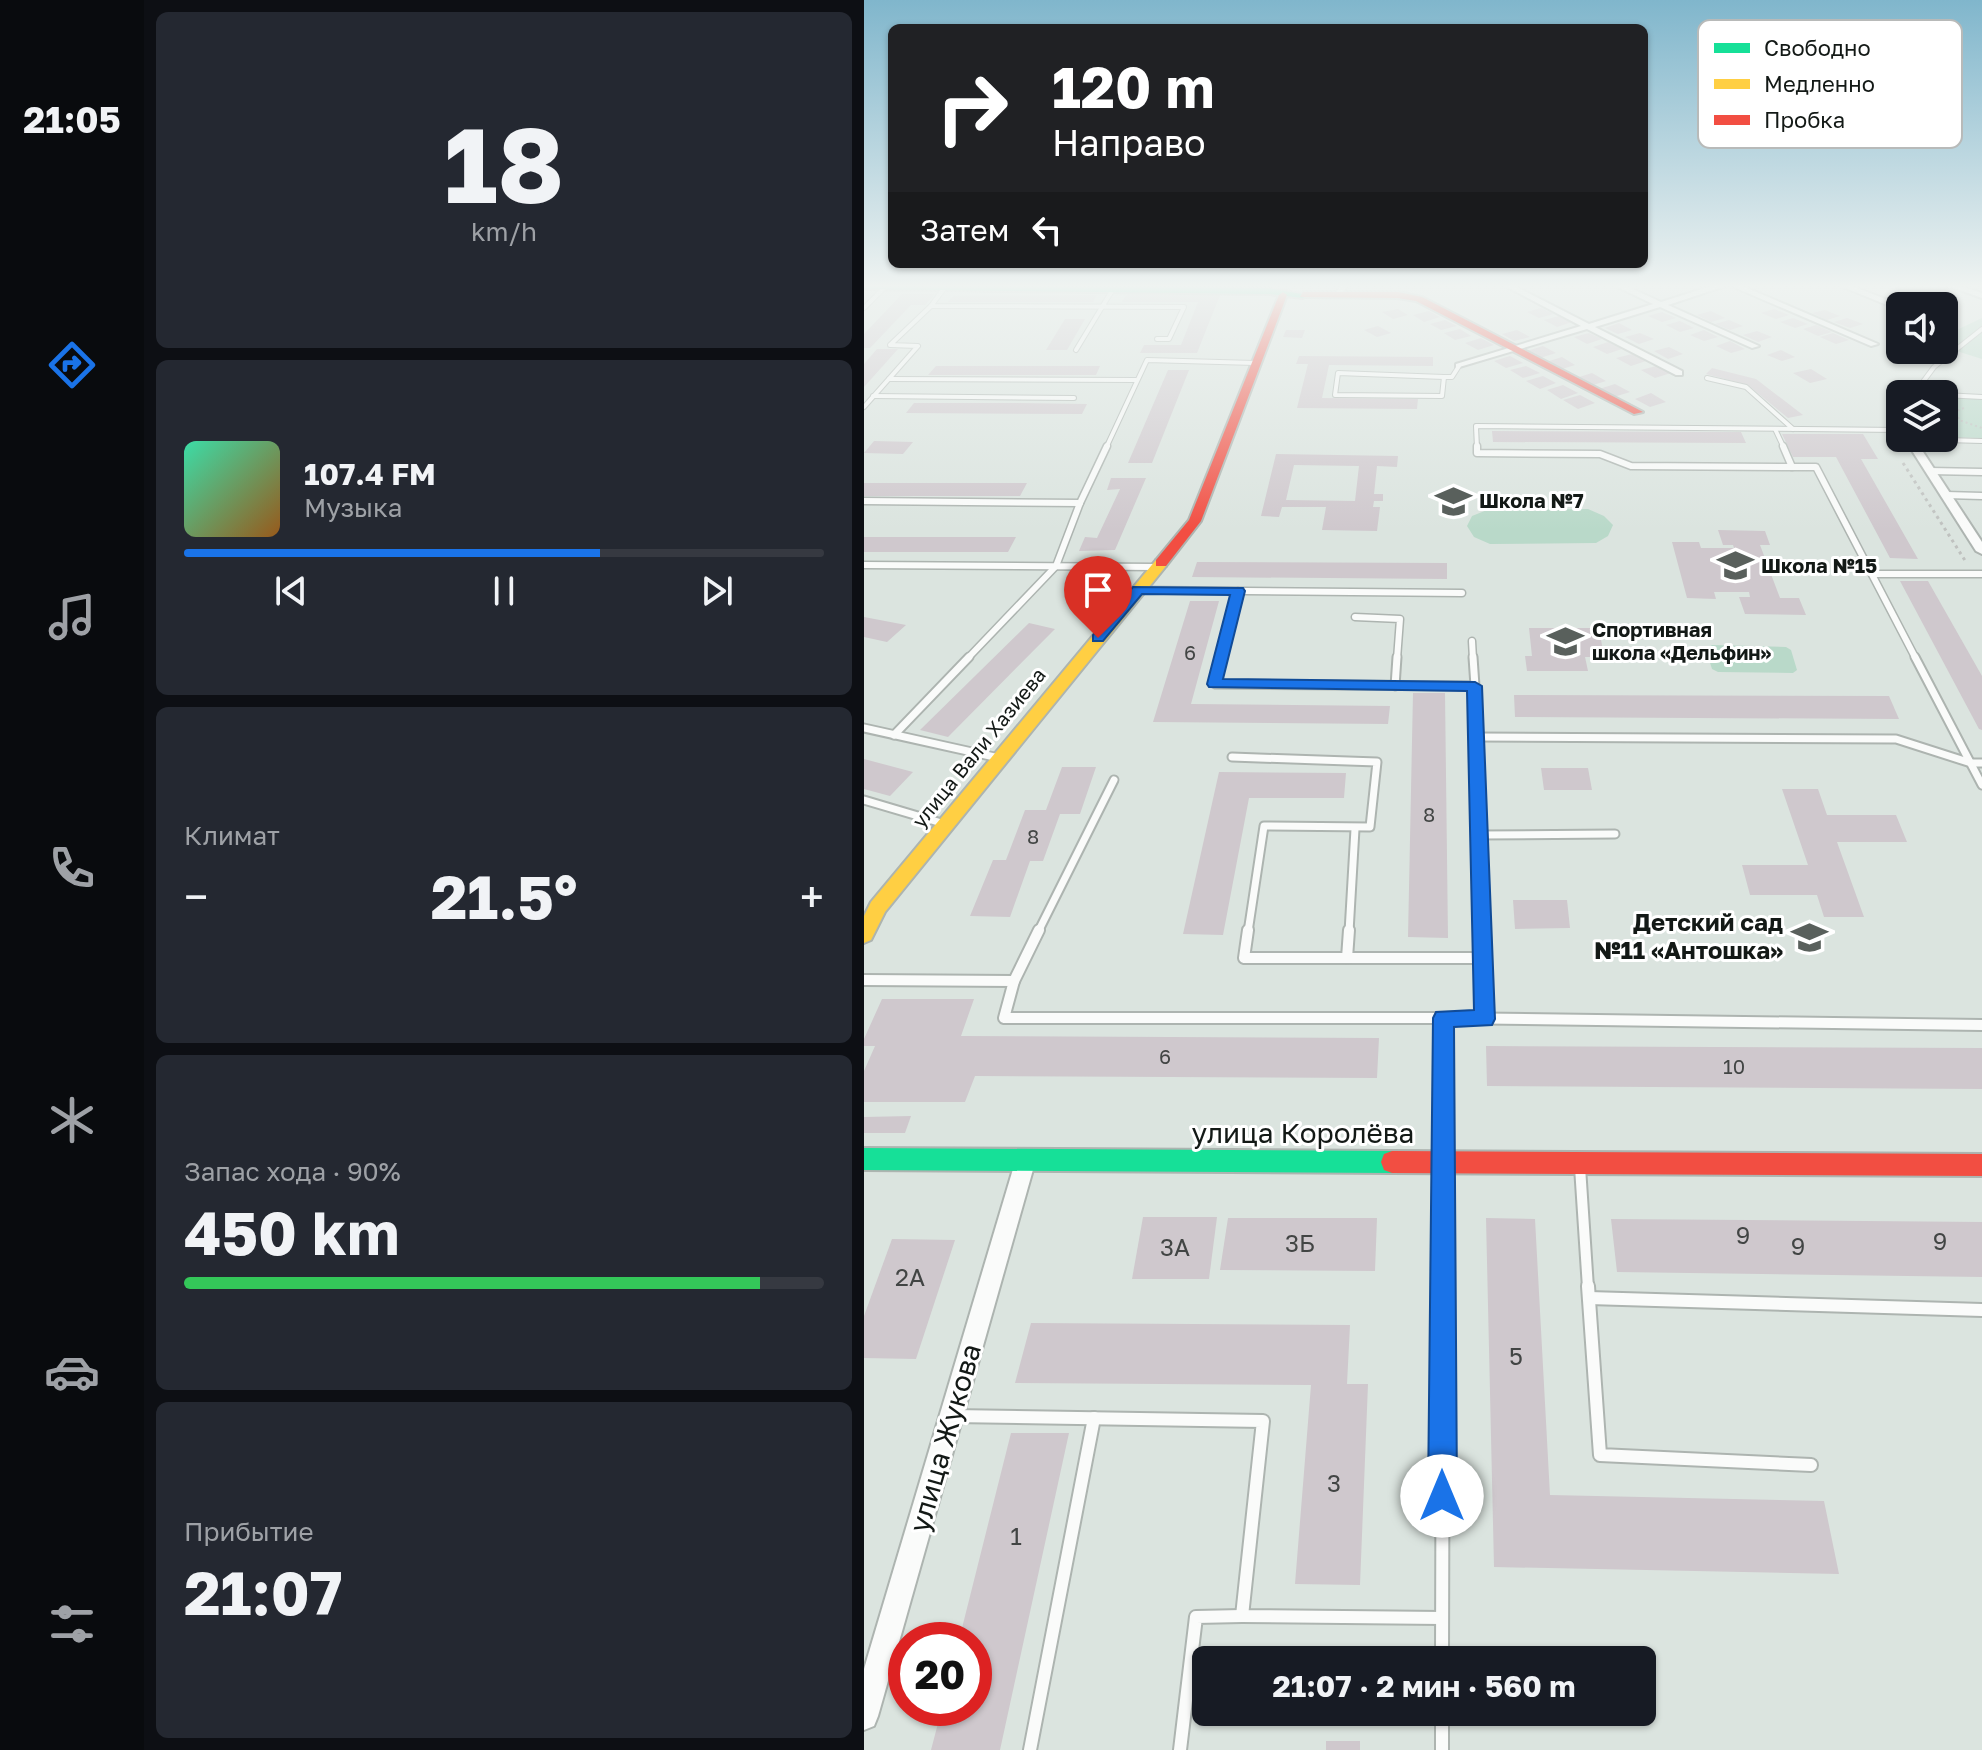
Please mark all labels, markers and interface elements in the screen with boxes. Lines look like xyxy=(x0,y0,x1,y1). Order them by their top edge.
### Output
legend xyxy=(1698,20,1962,148)
text: Свободно xyxy=(1764,34,1871,61)
text: 120 m xyxy=(1052,53,1214,120)
icon: right xyxy=(920,56,1024,160)
text: Медленно xyxy=(1764,70,1875,97)
text: 21:05 xyxy=(23,98,121,141)
text: 18 xyxy=(444,101,564,226)
text: Пробка xyxy=(1764,106,1845,133)
text: Направо xyxy=(1052,121,1206,164)
icon: left xyxy=(1025,208,1069,252)
text: Затем xyxy=(920,212,1009,248)
text: km/h xyxy=(471,216,537,247)
map controls xyxy=(1886,292,1958,452)
button: sound xyxy=(1886,292,1958,364)
icon: directions xyxy=(44,337,100,393)
button: layers xyxy=(1886,380,1958,452)
text: 107.4 FM xyxy=(304,456,436,492)
school or university icon: Школа №7 xyxy=(1434,482,1472,520)
place label: Школа №7 xyxy=(1479,488,1584,512)
text: Музыка xyxy=(304,492,402,523)
school or university icon: Школа №15 xyxy=(1716,547,1754,585)
place label: Школа №15 xyxy=(1761,553,1877,577)
pin xyxy=(1064,556,1132,638)
icon: arrive xyxy=(1076,568,1120,612)
icon: previous xyxy=(269,569,313,613)
icon: pause xyxy=(482,569,526,613)
icon: next xyxy=(695,569,739,613)
icon: music xyxy=(44,589,100,645)
place label: Спортивная школа «Дельфин» xyxy=(1592,617,1772,664)
school or university icon: Спортивная школа «Дельфин» xyxy=(1547,623,1585,661)
house number: 6 xyxy=(1184,640,1196,664)
street label: улица Вали Хазиева xyxy=(906,663,1050,832)
house number: 8 xyxy=(1423,802,1435,826)
text: Климат xyxy=(184,820,280,851)
house number: 8 xyxy=(1027,824,1039,848)
icon: phone xyxy=(44,840,100,896)
text: 21.5° xyxy=(431,860,577,932)
text: − xyxy=(184,870,208,923)
text: + xyxy=(800,870,824,923)
place label: Детский сад №11 «Антошка» xyxy=(1594,907,1783,964)
school or university icon: Детский сад №11 «Антошка» xyxy=(1790,918,1828,956)
house number: 6 xyxy=(1159,1044,1171,1068)
house number: 10 xyxy=(1723,1054,1745,1078)
icon: climate xyxy=(44,1092,100,1148)
street label: улица Королёва xyxy=(1192,1116,1414,1149)
text: Запас хода · 90% xyxy=(184,1156,401,1187)
text: 450 km xyxy=(184,1196,399,1268)
house number: 9 xyxy=(1736,1220,1750,1249)
house number: 9 xyxy=(1933,1226,1947,1255)
house number: 3Б xyxy=(1285,1228,1315,1257)
house number: 9 xyxy=(1791,1231,1805,1260)
house number: 3А xyxy=(1160,1232,1190,1261)
house number: 2А xyxy=(895,1262,925,1291)
street label: улица Жукова xyxy=(902,1340,987,1536)
house number: 5 xyxy=(1509,1341,1523,1370)
icon: car xyxy=(44,1344,100,1400)
position arrow xyxy=(1400,1454,1484,1538)
house number: 3 xyxy=(1327,1468,1341,1497)
text: Прибытие xyxy=(184,1516,313,1547)
house number: 1 xyxy=(1010,1521,1022,1550)
text: 21:07 xyxy=(184,1556,342,1628)
icon: filters xyxy=(44,1596,100,1652)
speed limit sign: 20 xyxy=(888,1622,992,1726)
text: 21:07 · 2 мин · 560 m xyxy=(1273,1668,1576,1704)

